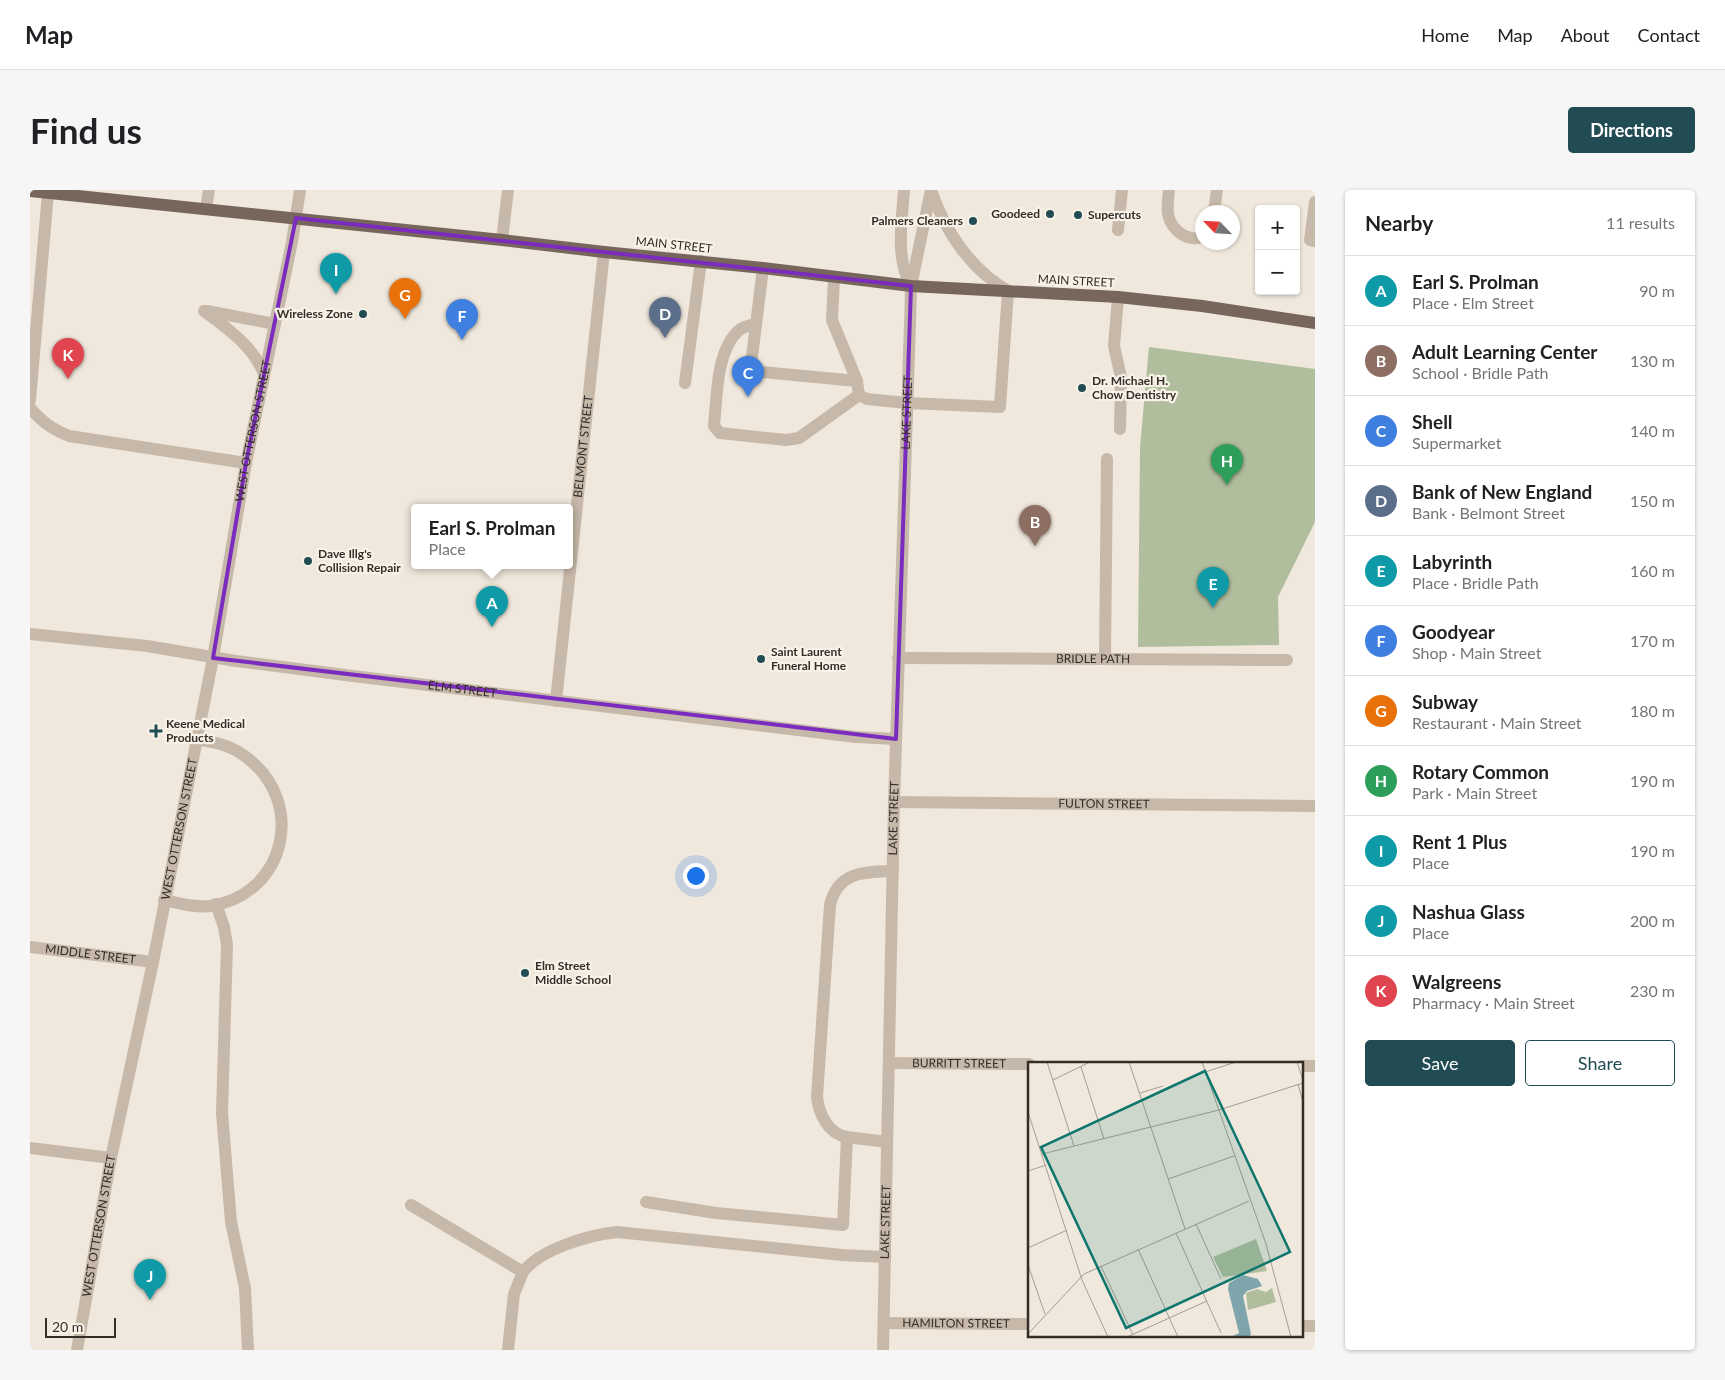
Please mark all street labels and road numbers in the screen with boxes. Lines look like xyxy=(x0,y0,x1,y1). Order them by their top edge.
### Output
street label: MAIN STREET xyxy=(635,233,713,256)
street label: MAIN STREET xyxy=(1037,271,1115,290)
street label: WEST OTTERSON STREET xyxy=(232,359,274,503)
street label: LAKE STREET xyxy=(898,375,915,450)
street label: BELMONT STREET xyxy=(570,395,596,498)
street label: BRIDLE PATH xyxy=(1056,651,1130,666)
street label: ELM STREET xyxy=(427,677,498,700)
street label: WEST OTTERSON STREET xyxy=(157,757,200,901)
street label: LAKE STREET xyxy=(885,781,902,855)
street label: FULTON STREET xyxy=(1058,796,1150,811)
street label: MIDDLE STREET xyxy=(44,941,137,967)
street label: BURRITT STREET xyxy=(912,1055,1006,1071)
street label: WEST OTTERSON STREET xyxy=(79,1154,118,1298)
street label: LAKE STREET xyxy=(877,1185,893,1259)
street label: HAMILTON STREET xyxy=(902,1315,1010,1331)

